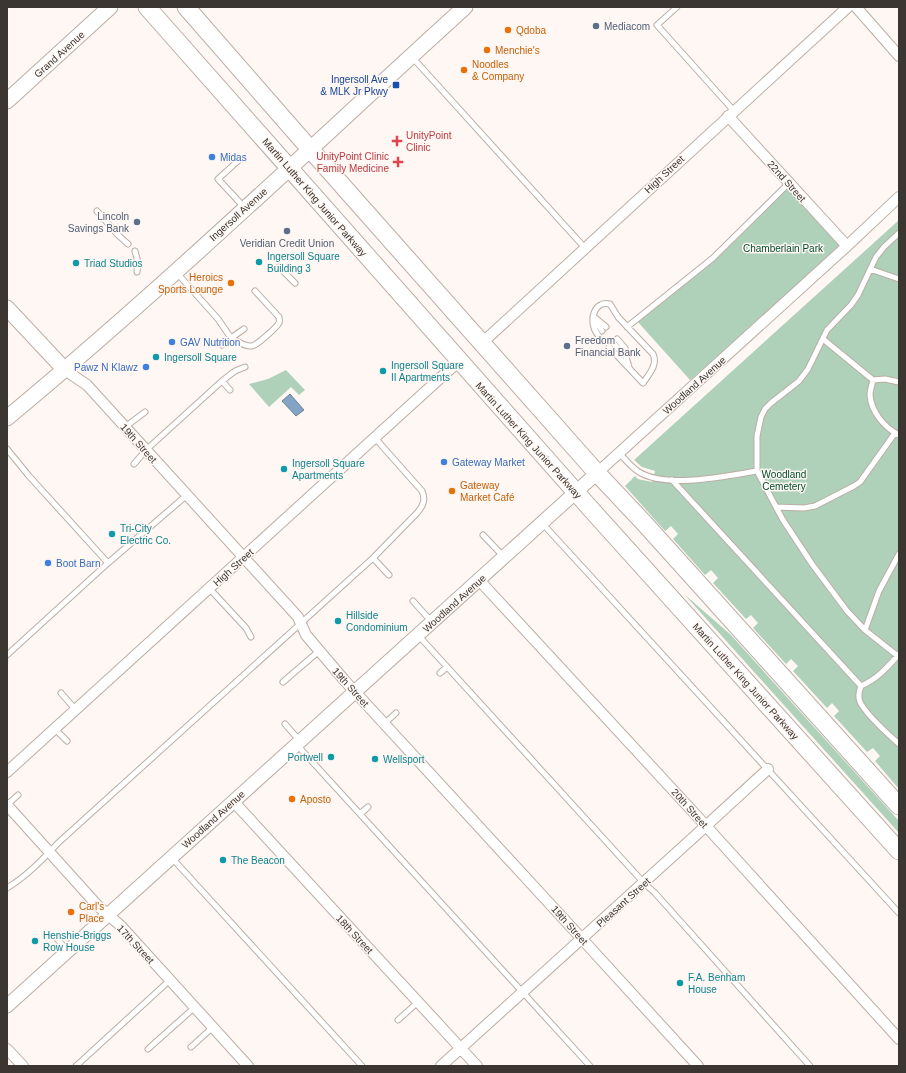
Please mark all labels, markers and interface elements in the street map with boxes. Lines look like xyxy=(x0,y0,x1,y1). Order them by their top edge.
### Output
marker: Mediacom xyxy=(591,21,601,31)
place label: Mediacom xyxy=(604,21,650,32)
marker: Qdoba xyxy=(503,25,513,35)
place label: Qdoba xyxy=(516,25,546,36)
street label: Grand Avenue xyxy=(32,29,87,80)
marker: Menchie's xyxy=(482,45,492,55)
place label: Menchie's xyxy=(495,45,540,56)
place label: Noodles & Company xyxy=(472,59,524,82)
marker: Noodles & Company xyxy=(459,65,469,75)
place label: Ingersoll Ave & MLK Jr Pkwy xyxy=(320,74,388,97)
marker: Ingersoll Ave & MLK Jr Pkwy xyxy=(391,80,401,90)
place label: UnityPoint Clinic xyxy=(406,130,452,153)
marker: UnityPoint Clinic xyxy=(391,135,403,147)
street label: Martin Luther King Junior Parkway xyxy=(260,136,369,259)
place label: UnityPoint Clinic Family Medicine xyxy=(316,151,389,174)
marker: Midas xyxy=(207,152,217,162)
place label: Midas xyxy=(220,152,247,163)
street label: High Street xyxy=(642,153,687,195)
marker: UnityPoint Clinic Family Medicine xyxy=(392,156,404,168)
street label: 22nd Street xyxy=(765,158,808,204)
street label: Ingersoll Avenue xyxy=(207,185,270,243)
place label: Lincoln Savings Bank xyxy=(68,211,130,234)
marker: Lincoln Savings Bank xyxy=(132,217,142,227)
marker: Veridian Credit Union xyxy=(282,226,292,236)
place label: Veridian Credit Union xyxy=(240,238,334,249)
park label: Chamberlain Park xyxy=(743,243,824,254)
place label: Ingersoll Square Building 3 xyxy=(267,251,340,274)
marker: Ingersoll Square Building 3 xyxy=(254,257,264,267)
marker: Triad Studios xyxy=(71,258,81,268)
place label: Triad Studios xyxy=(84,258,143,269)
place label: Heroics Sports Lounge xyxy=(158,272,223,295)
marker: Heroics Sports Lounge xyxy=(226,278,236,288)
place label: Freedom Financial Bank xyxy=(575,335,642,358)
marker: GAV Nutrition xyxy=(167,337,177,347)
place label: GAV Nutrition xyxy=(180,337,240,348)
marker: Freedom Financial Bank xyxy=(562,341,572,351)
marker: Ingersoll Square xyxy=(151,352,161,362)
place label: Ingersoll Square xyxy=(164,352,237,363)
street label: Woodland Avenue xyxy=(661,354,728,416)
place label: Ingersoll Square II Apartments xyxy=(391,360,464,383)
place label: Pawz N Klawz xyxy=(74,362,138,373)
marker: Pawz N Klawz xyxy=(141,362,151,372)
marker: Ingersoll Square II Apartments xyxy=(378,366,388,376)
street label: Martin Luther King Junior Parkway xyxy=(473,380,584,501)
street label: 19th Street xyxy=(118,421,159,465)
marker: Gateway Market xyxy=(439,457,449,467)
place label: Gateway Market xyxy=(452,457,525,468)
place label: Ingersoll Square Apartments xyxy=(292,458,365,481)
marker: Ingersoll Square Apartments xyxy=(279,464,289,474)
park label: Woodland Cemetery xyxy=(762,469,806,492)
place label: Gateway Market Café xyxy=(460,480,515,503)
marker: Gateway Market Café xyxy=(447,486,457,496)
place label: Tri-City Electric Co. xyxy=(120,523,171,546)
marker: Tri-City Electric Co. xyxy=(107,529,117,539)
street label: High Street xyxy=(211,546,256,588)
marker: Boot Barn xyxy=(43,558,53,568)
place label: Boot Barn xyxy=(56,558,100,569)
street label: Woodland Avenue xyxy=(421,572,488,634)
place label: Hillside Condominium xyxy=(346,610,408,633)
marker: Hillside Condominium xyxy=(333,616,343,626)
street label: Martin Luther King Junior Parkway xyxy=(690,621,801,742)
street label: 19th Street xyxy=(330,665,371,709)
place label: Portwell xyxy=(287,752,323,763)
marker: Portwell xyxy=(326,752,336,762)
marker: Wellsport xyxy=(370,754,380,764)
place label: Wellsport xyxy=(383,754,425,765)
street label: 20th Street xyxy=(669,786,710,830)
street label: Woodland Avenue xyxy=(180,788,247,850)
marker: Aposto xyxy=(287,794,297,804)
place label: Aposto xyxy=(300,794,332,805)
marker: The Beacon xyxy=(218,855,228,865)
place label: The Beacon xyxy=(231,855,285,866)
street label: Pleasant Street xyxy=(594,875,653,929)
place label: Carl's Place xyxy=(79,901,104,924)
street label: 19th Street xyxy=(549,903,590,947)
marker: Carl's Place xyxy=(66,907,76,917)
street label: 18th Street xyxy=(334,913,375,956)
street label: 17th Street xyxy=(115,923,156,966)
place label: Henshie-Briggs Row House xyxy=(43,930,111,953)
marker: Henshie-Briggs Row House xyxy=(30,936,40,946)
place label: F.A. Benham House xyxy=(688,972,745,995)
marker: F.A. Benham House xyxy=(675,978,685,988)

